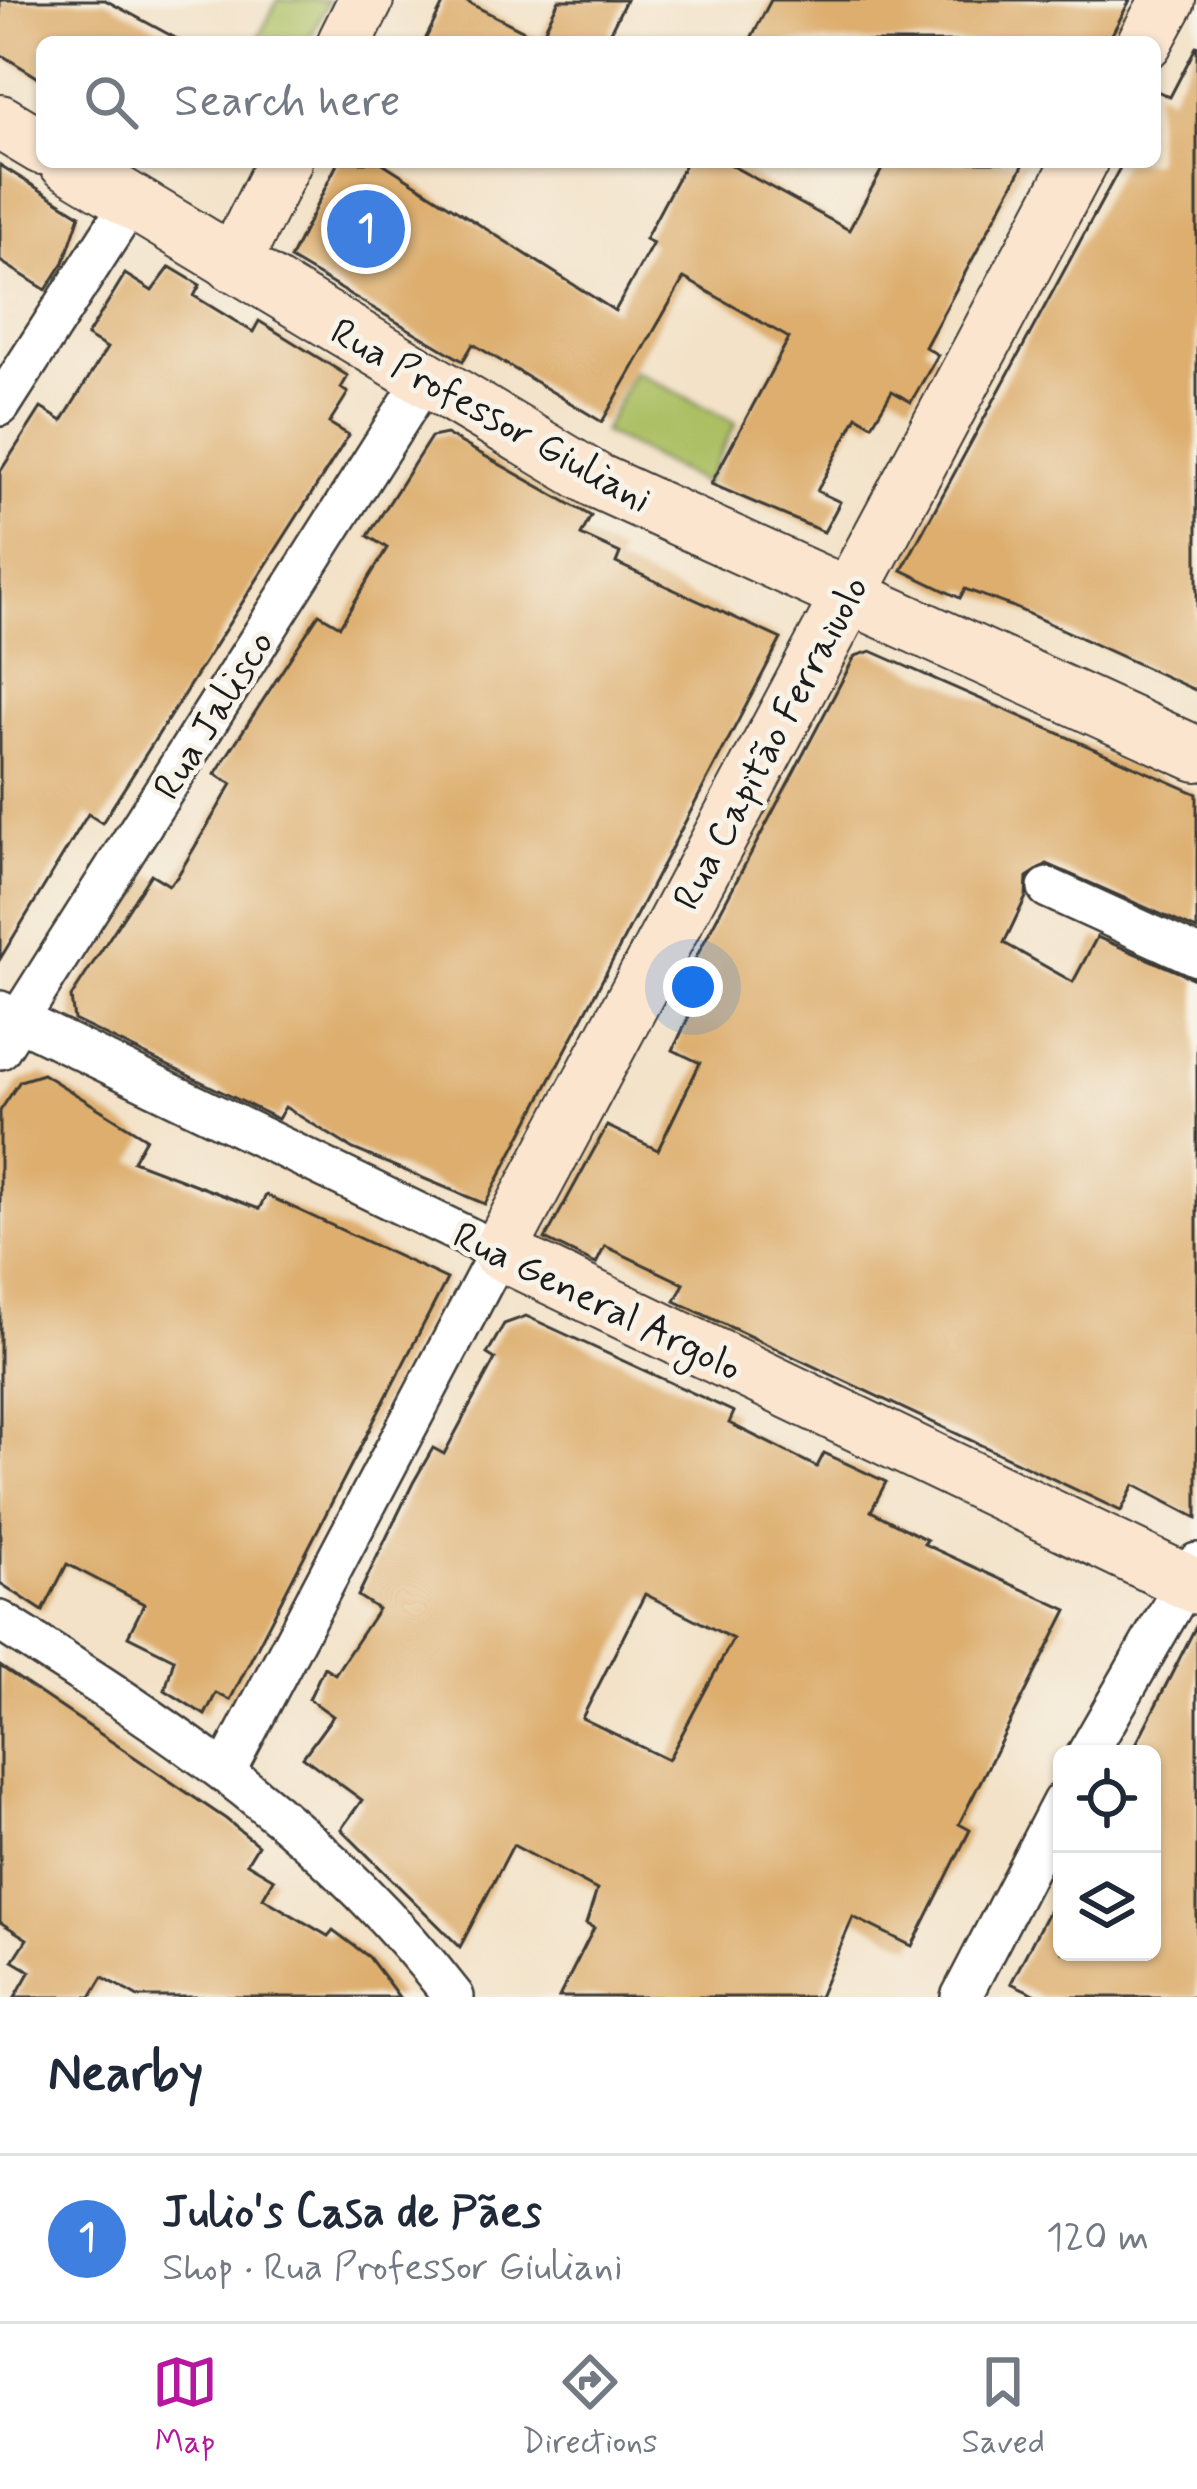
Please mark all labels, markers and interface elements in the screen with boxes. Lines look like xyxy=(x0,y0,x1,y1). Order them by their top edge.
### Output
search box xyxy=(36,36,1161,168)
icon: search xyxy=(78,69,144,135)
text: Search here xyxy=(174,73,401,132)
pin: 1 xyxy=(327,184,405,274)
street label: Rua Professor Giuliani xyxy=(321,308,660,526)
street label: Rua Capitão Ferraiuolo xyxy=(662,568,882,919)
street label: Rua Jalisco xyxy=(143,622,287,810)
your location xyxy=(663,957,723,1017)
street label: Rua General Argolo xyxy=(443,1211,749,1398)
map controls xyxy=(1053,1745,1161,1961)
button: locate xyxy=(1053,1745,1161,1853)
button: layers xyxy=(1053,1853,1161,1961)
text: Nearby xyxy=(48,2042,203,2108)
text: Julio's Casa de Pães xyxy=(162,2184,542,2243)
text: 1 xyxy=(78,2213,96,2264)
text: 120 m xyxy=(1046,2213,1149,2264)
text: Shop · Rua Professor Giuliani xyxy=(162,2243,623,2294)
tab: Map xyxy=(152,2349,218,2465)
tab: Directions xyxy=(522,2349,658,2465)
tab: Saved xyxy=(962,2349,1045,2465)

